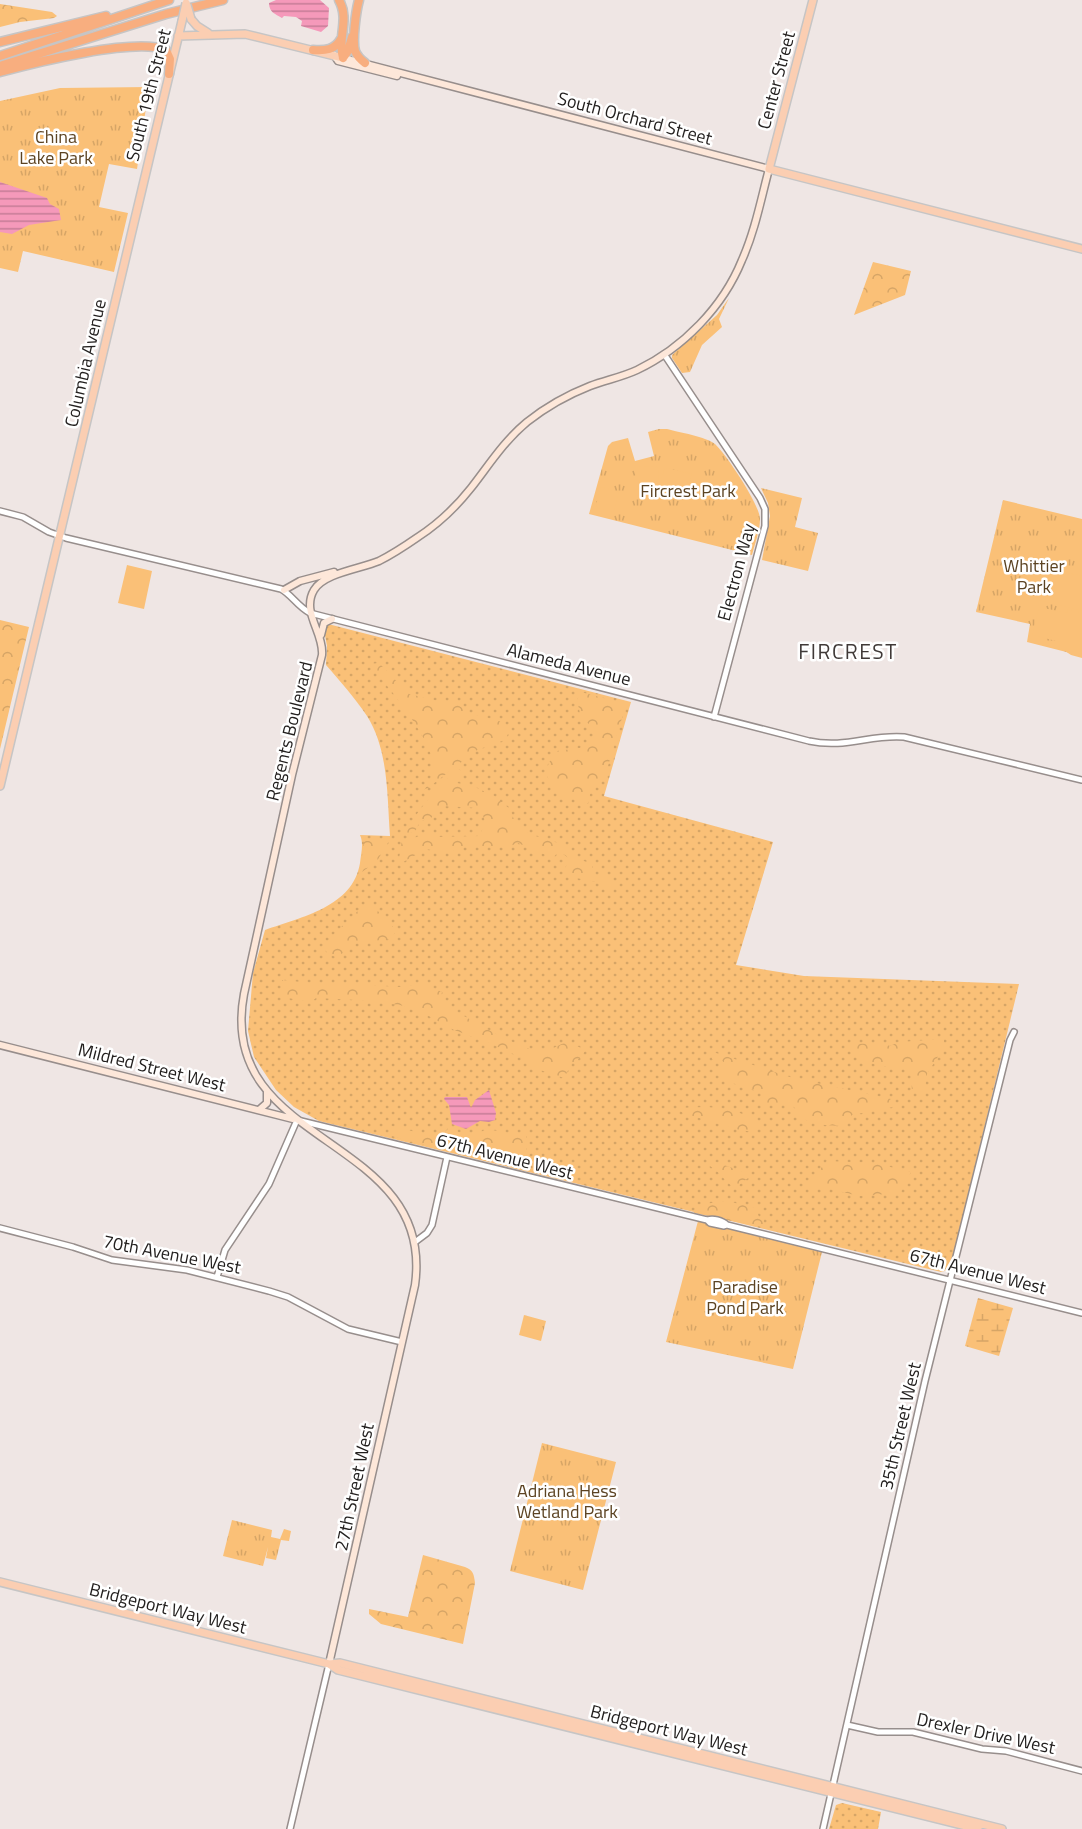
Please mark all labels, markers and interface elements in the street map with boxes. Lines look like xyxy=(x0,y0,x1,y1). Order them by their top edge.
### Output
street label: South 19th Street xyxy=(119,25,178,164)
street label: Center Street xyxy=(750,27,802,132)
street label: South Orchard Street xyxy=(555,84,716,152)
park label: China Lake Park xyxy=(19,123,93,171)
street label: Columbia Avenue xyxy=(57,296,113,430)
park label: Fircrest Park xyxy=(640,477,736,504)
street label: Electron Way xyxy=(710,520,762,624)
park label: Whittier Park xyxy=(1003,552,1065,600)
district label: FIRCREST xyxy=(798,635,898,667)
street label: Alameda Avenue xyxy=(504,636,634,692)
street label: Regents Boulevard xyxy=(259,658,319,804)
street label: Mildred Street West xyxy=(75,1036,229,1099)
street label: 67th Avenue West xyxy=(434,1126,577,1186)
street label: 70th Avenue West xyxy=(101,1227,244,1281)
street label: 67th Avenue West xyxy=(907,1241,1050,1301)
park label: Paradise Pond Park xyxy=(706,1273,784,1321)
street label: 35th Street West xyxy=(872,1359,928,1492)
street label: 27th Street West xyxy=(327,1420,381,1553)
park label: Adriana Hess Wetland Park xyxy=(516,1477,618,1525)
street label: Bridgeport Way West xyxy=(87,1575,250,1641)
street label: Bridgeport Way West xyxy=(588,1697,751,1763)
street label: Drexler Drive West xyxy=(914,1705,1058,1761)

